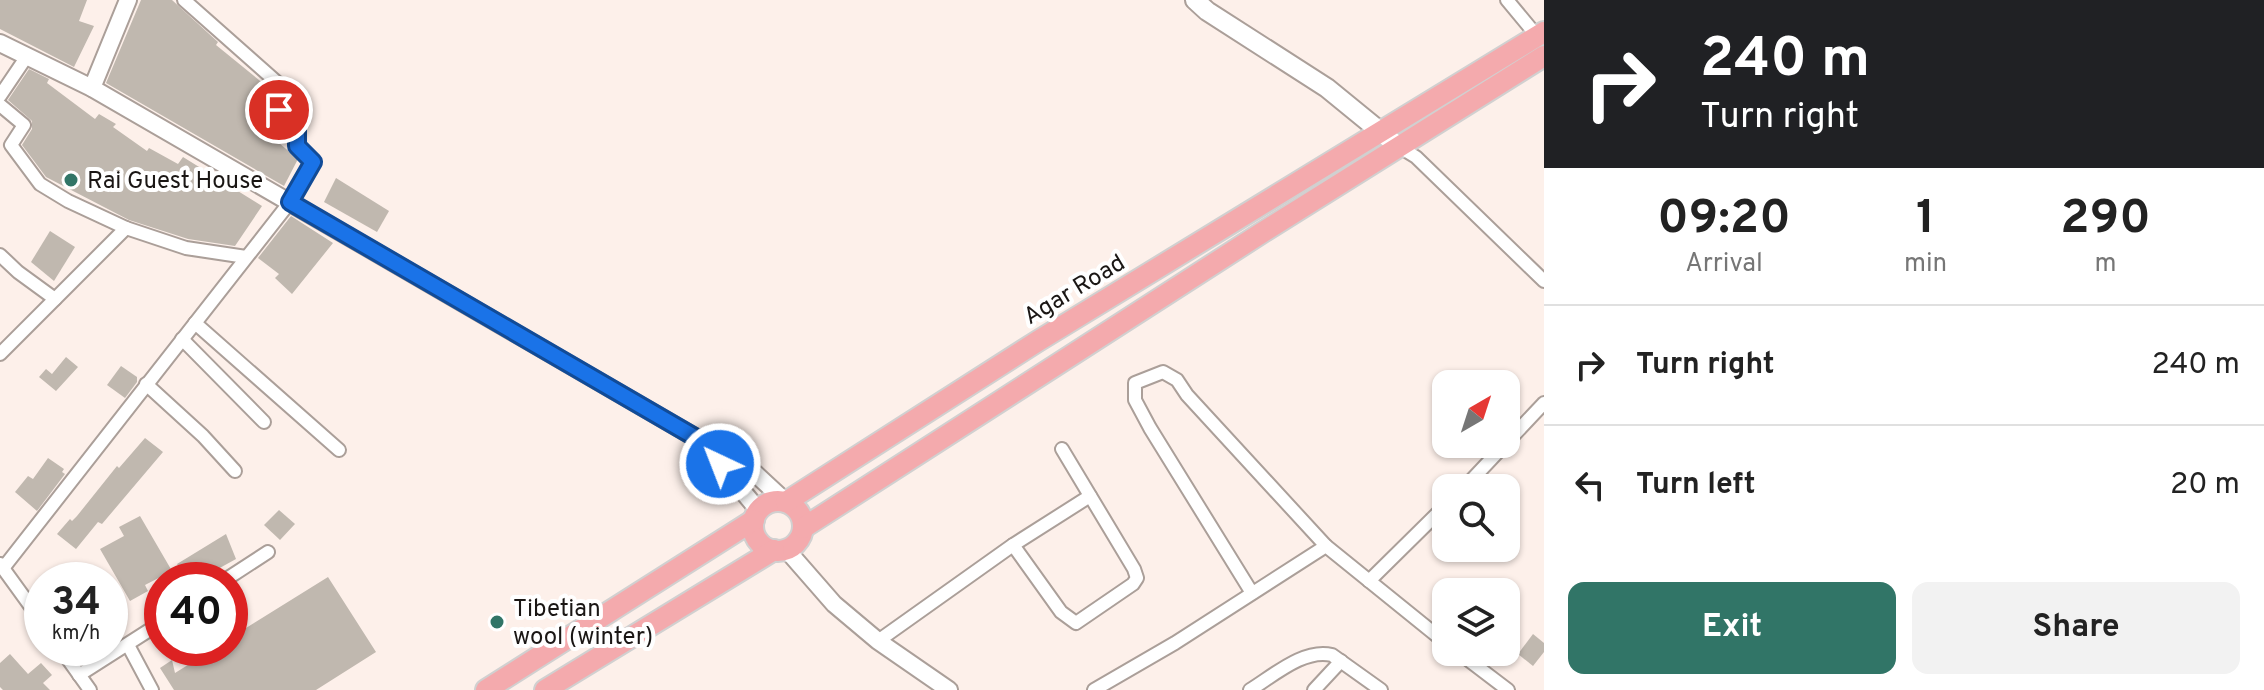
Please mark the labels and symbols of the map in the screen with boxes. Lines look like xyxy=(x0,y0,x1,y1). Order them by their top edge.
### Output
pin xyxy=(245,76,313,144)
place label: Rai Guest House xyxy=(87,167,263,197)
marker: Rai Guest House xyxy=(62,171,80,189)
street label: Agar Road xyxy=(1019,249,1131,333)
north arrow xyxy=(1432,370,1520,458)
position arrow xyxy=(678,422,762,506)
speed limit sign: 40 xyxy=(144,562,248,666)
place label: Tibetian wool (winter) xyxy=(513,595,653,653)
marker: Tibetian wool (winter) xyxy=(488,613,506,631)

